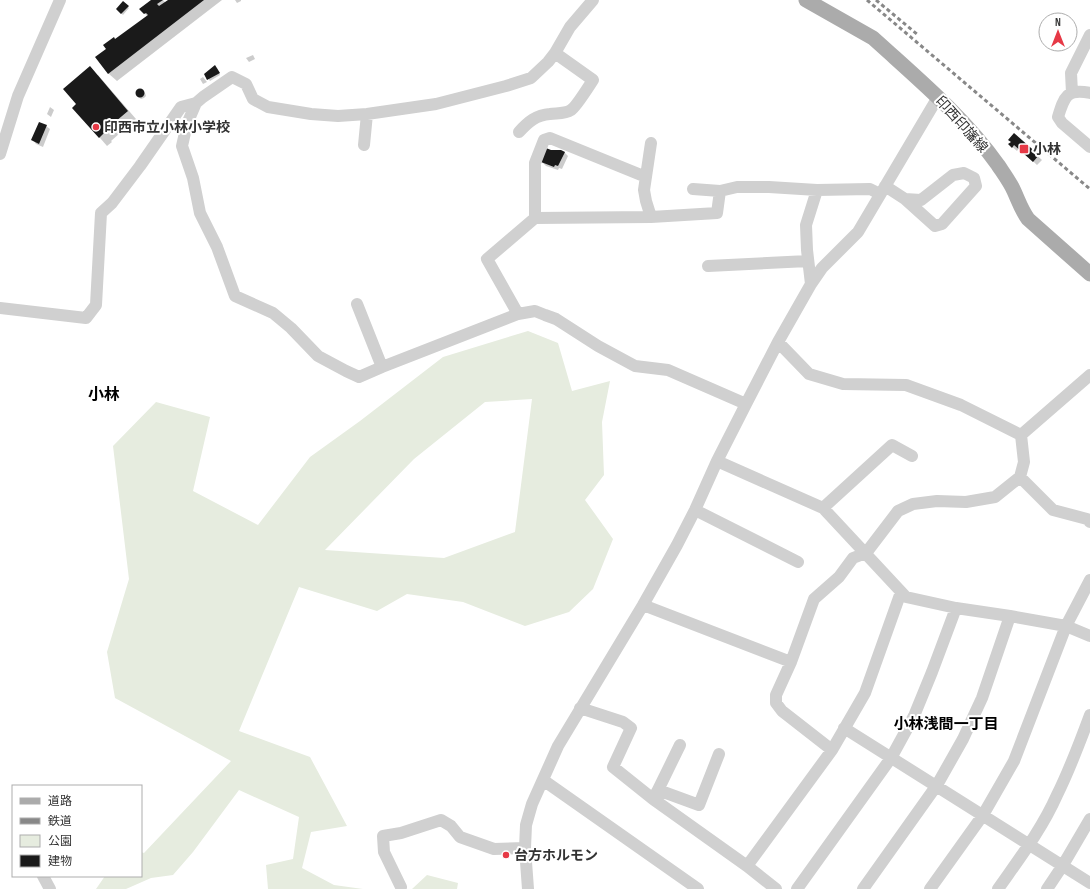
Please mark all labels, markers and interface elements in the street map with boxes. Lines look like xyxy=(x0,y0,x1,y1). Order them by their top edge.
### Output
north arrow xyxy=(1038,12,1078,52)
text: N xyxy=(1055,16,1061,29)
street label: 印西印旛線 xyxy=(932,93,991,156)
place label: 印西市立小林小学校 xyxy=(104,119,230,136)
marker: 印西市立小林小学校 xyxy=(91,122,101,132)
place label: 小林 xyxy=(1033,141,1061,158)
marker: 小林 xyxy=(1018,143,1030,155)
district label: 小林 xyxy=(88,386,120,405)
district label: 小林浅間一丁目 xyxy=(893,715,999,734)
legend xyxy=(12,785,142,877)
text: 道路 xyxy=(48,794,72,809)
text: 鉄道 xyxy=(48,814,72,829)
text: 公園 xyxy=(48,834,72,849)
place label: 台方ホルモン xyxy=(514,847,598,864)
marker: 台方ホルモン xyxy=(501,850,511,860)
text: 建物 xyxy=(48,854,72,869)

